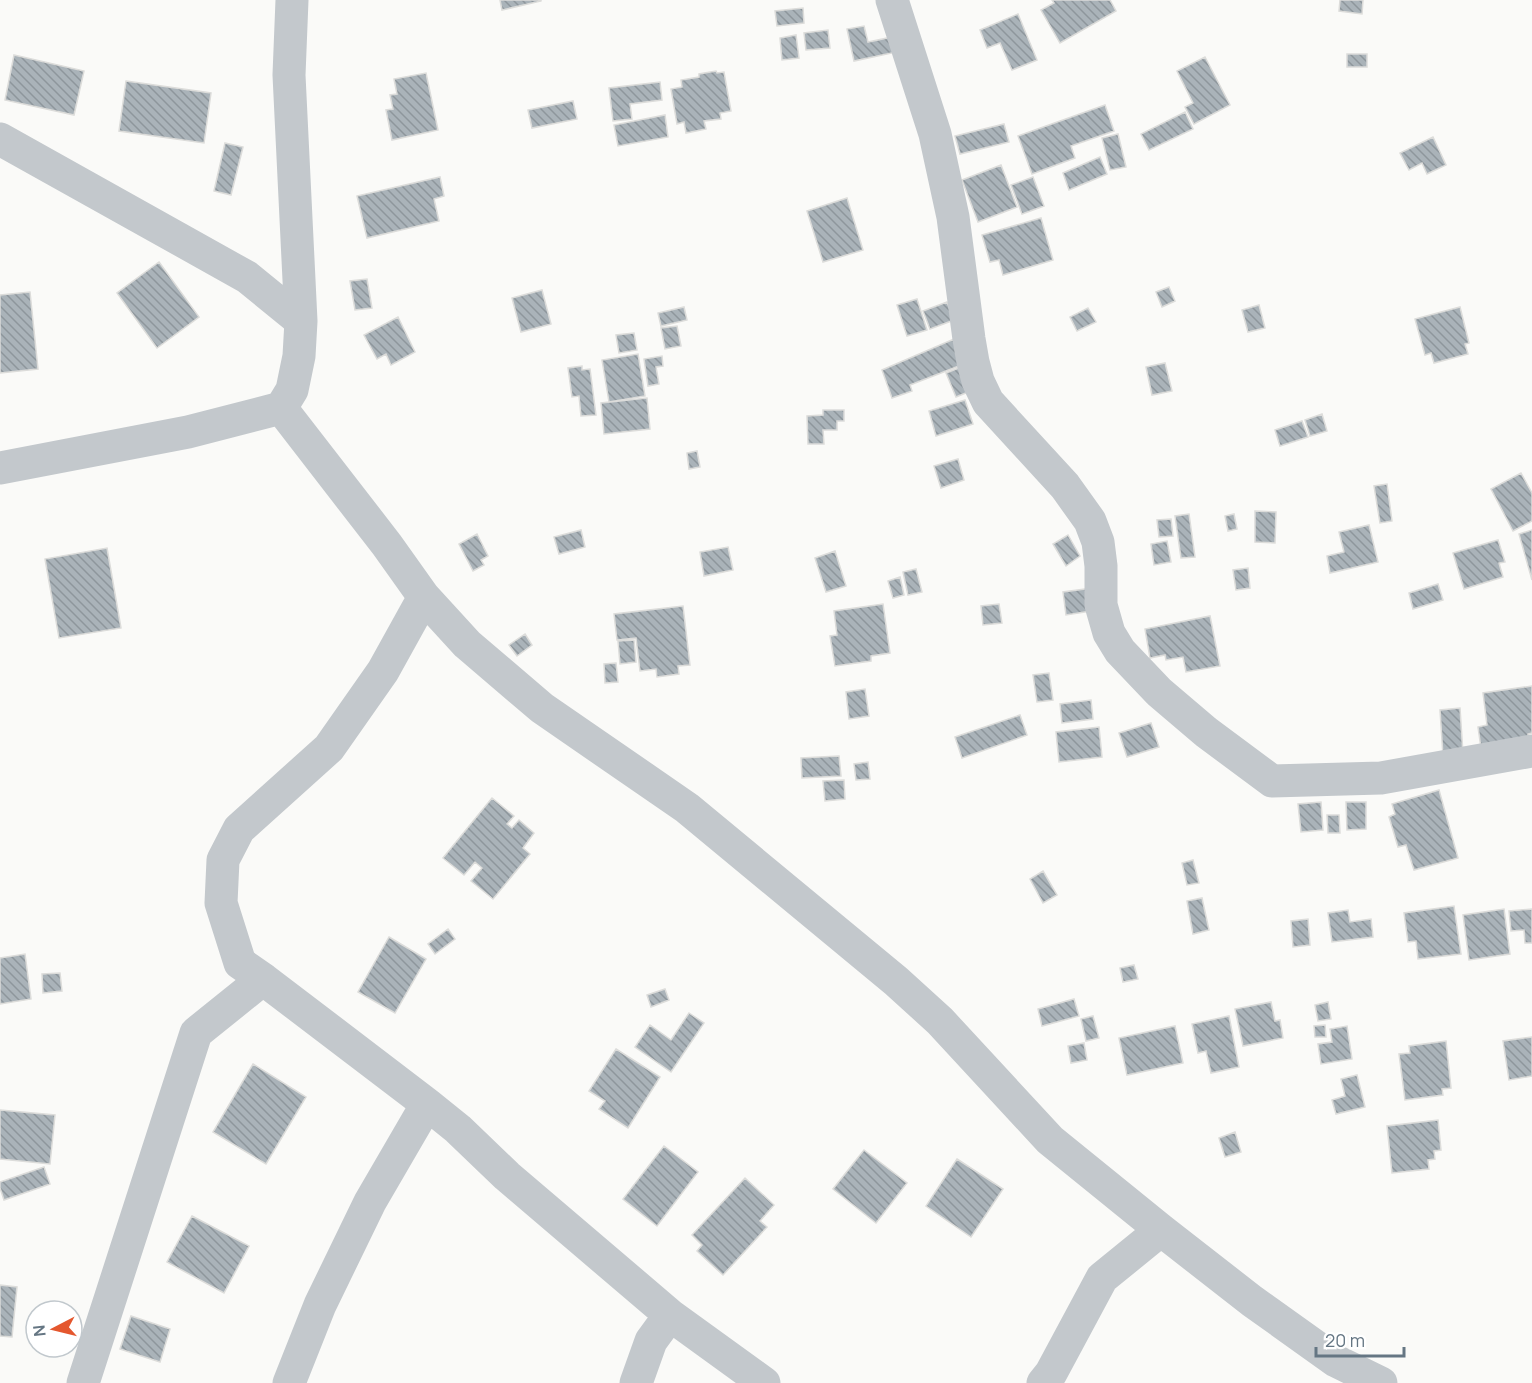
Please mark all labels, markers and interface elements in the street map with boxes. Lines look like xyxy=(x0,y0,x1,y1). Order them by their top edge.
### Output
north arrow xyxy=(24,1299,84,1359)
scale bar xyxy=(1316,1320,1404,1358)
text: N xyxy=(27,1324,51,1338)
text: 20 m xyxy=(1325,1328,1365,1352)

